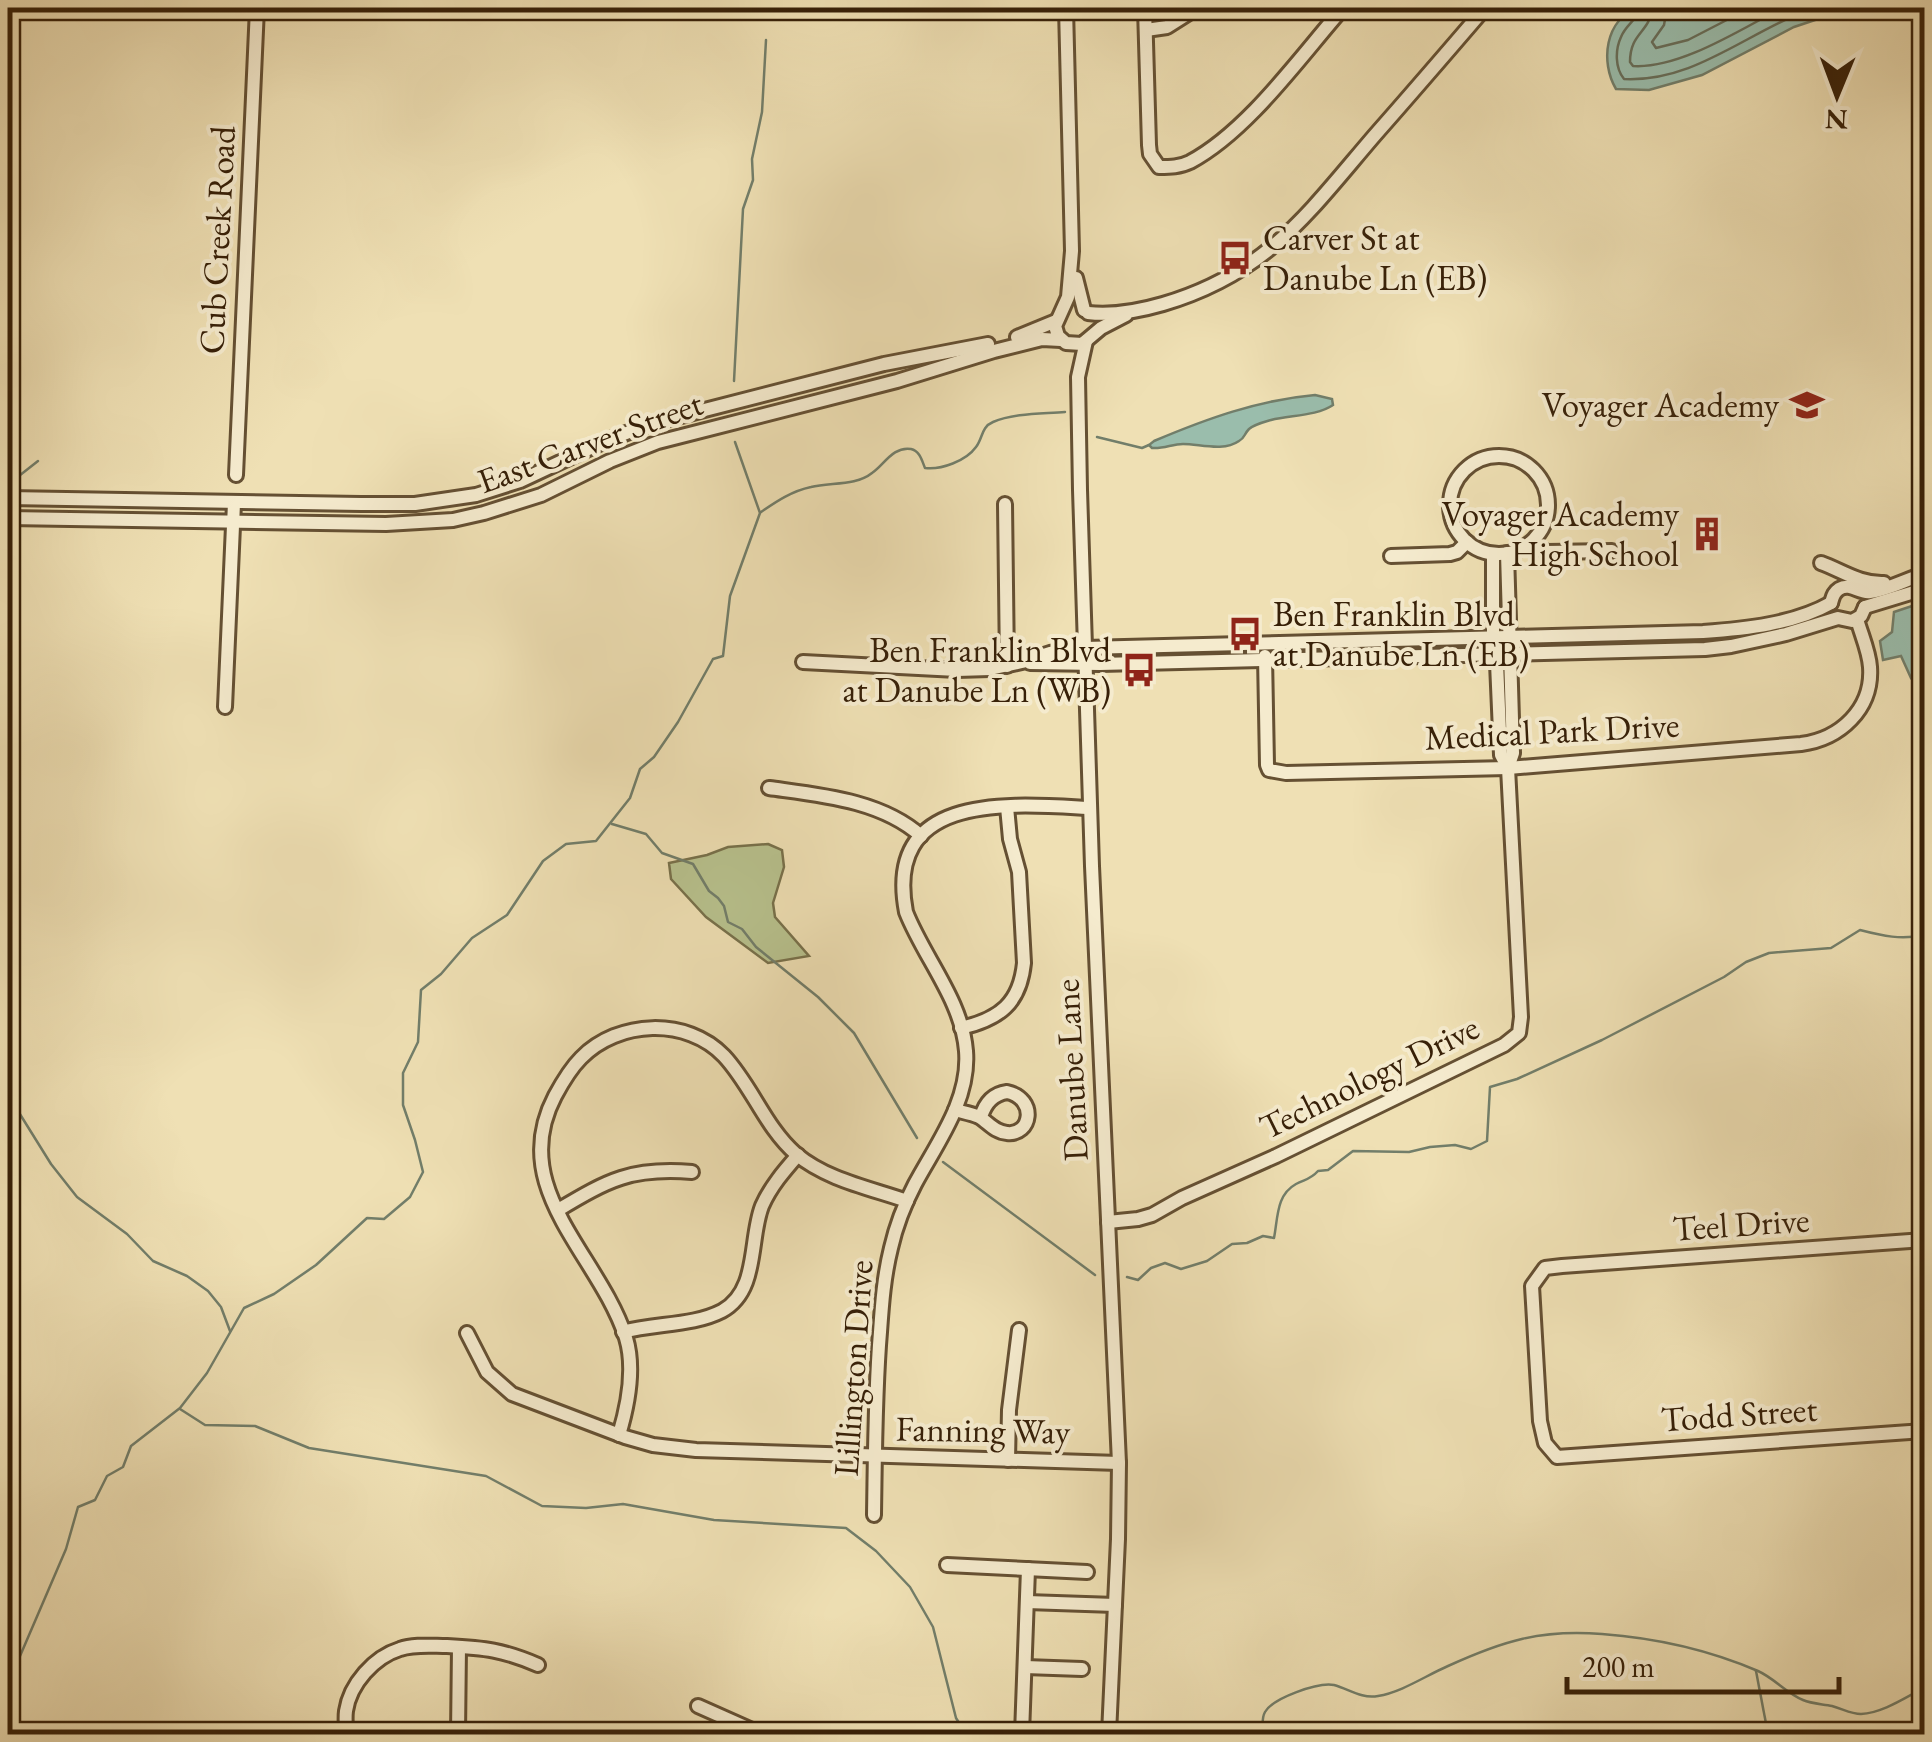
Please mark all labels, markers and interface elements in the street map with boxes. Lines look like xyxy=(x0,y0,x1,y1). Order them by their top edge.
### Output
north arrow xyxy=(1787,45,1887,145)
text: N xyxy=(1825,102,1848,138)
street label: Cub Creek Road xyxy=(188,124,245,355)
place label: Carver St at Danube Ln (EB) xyxy=(1263,215,1487,300)
bus stop icon: Carver St at Danube Ln (EB) xyxy=(1216,239,1254,277)
street label: East Carver Street xyxy=(471,380,709,503)
place label: Voyager Academy xyxy=(1542,382,1780,427)
school or university icon: Voyager Academy xyxy=(1788,386,1826,424)
place label: Voyager Academy High School xyxy=(1442,491,1680,576)
building icon: Voyager Academy High School xyxy=(1688,515,1726,553)
place label: Ben Franklin Blvd at Danube Ln (EB) xyxy=(1273,591,1529,676)
bus stop icon: Ben Franklin Blvd at Danube Ln (EB) xyxy=(1226,615,1264,653)
place label: Ben Franklin Blvd at Danube Ln (WB) xyxy=(843,627,1111,712)
bus stop icon: Ben Franklin Blvd at Danube Ln (WB) xyxy=(1120,651,1158,689)
street label: Medical Park Drive xyxy=(1424,701,1680,760)
street label: Danube Lane xyxy=(1043,978,1098,1162)
street label: Technology Drive xyxy=(1252,1004,1486,1149)
street label: Teel Drive xyxy=(1671,1196,1811,1251)
street label: Lillington Drive xyxy=(822,1258,883,1478)
street label: Todd Street xyxy=(1659,1386,1819,1441)
street label: Fanning Way xyxy=(895,1405,1071,1454)
scale bar xyxy=(1567,1632,1840,1694)
text: 200 m xyxy=(1582,1647,1655,1686)

